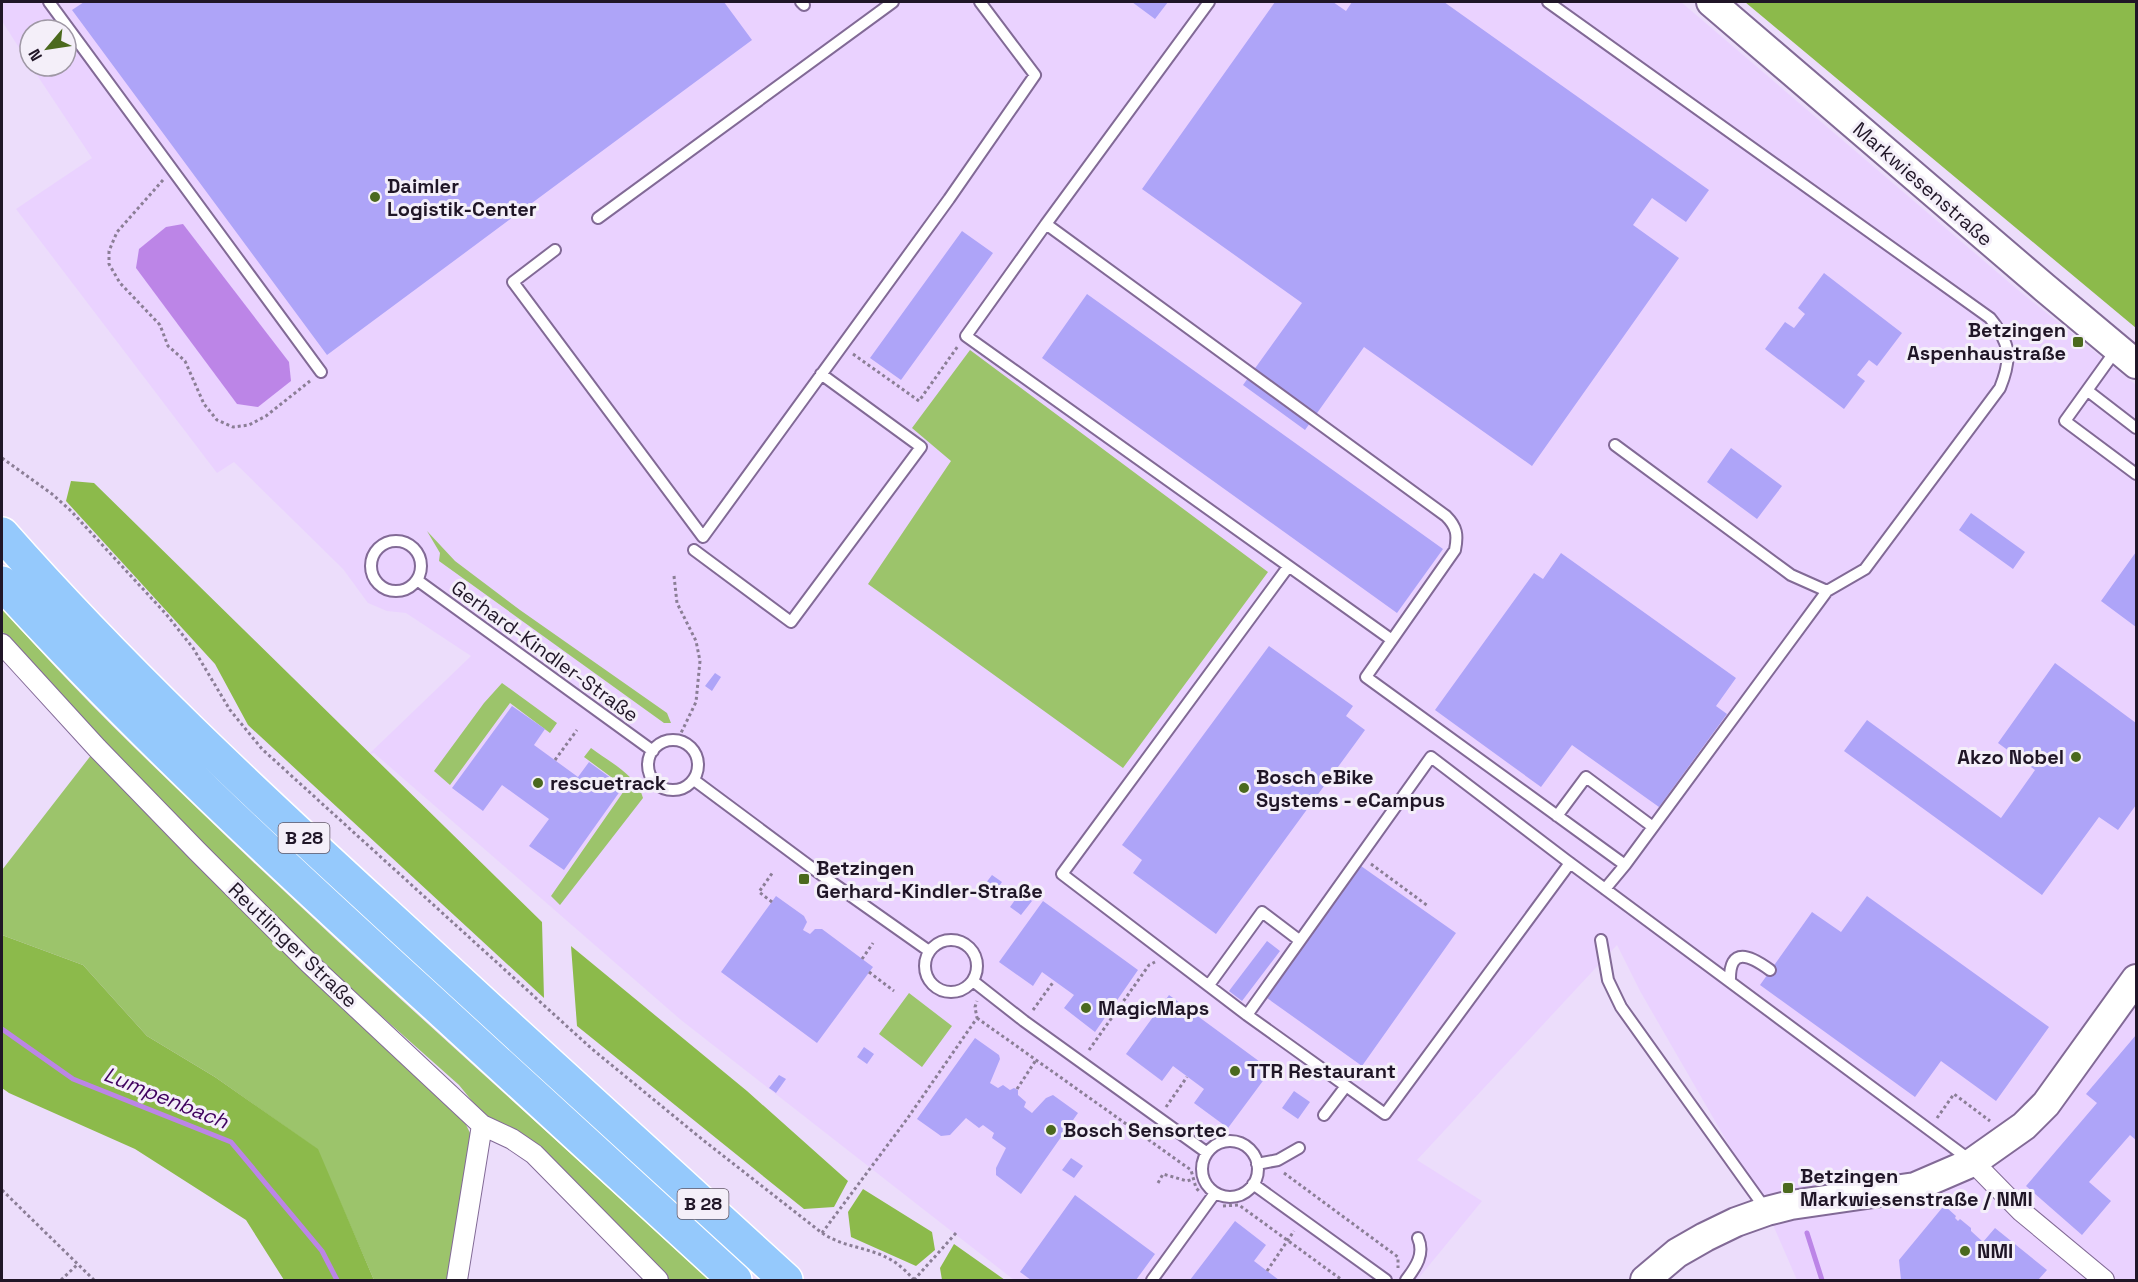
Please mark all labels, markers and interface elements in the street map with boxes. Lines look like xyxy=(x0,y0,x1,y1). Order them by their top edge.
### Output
north arrow xyxy=(18,18,78,78)
text: N xyxy=(24,45,47,65)
street label: Markwiesenstraße xyxy=(1848,116,1998,252)
place label: Daimler Logistik-Center xyxy=(387,173,537,222)
marker: Daimler Logistik-Center xyxy=(368,190,382,204)
place label: Betzingen Aspenhaustraße xyxy=(1907,317,2066,366)
marker: Betzingen Aspenhaustraße xyxy=(2071,335,2085,349)
street label: Gerhard-Kindler-Straße xyxy=(446,574,644,728)
place label: Akzo Nobel xyxy=(1957,744,2064,770)
marker: Akzo Nobel xyxy=(2069,750,2083,764)
place label: Bosch eBike Systems - eCampus xyxy=(1256,764,1445,813)
place label: rescuetrack xyxy=(550,770,666,796)
marker: rescuetrack xyxy=(531,776,545,790)
marker: Bosch eBike Systems - eCampus xyxy=(1237,781,1251,795)
road number: B 28 xyxy=(278,823,330,853)
place label: Betzingen Gerhard-Kindler-Straße xyxy=(816,855,1043,904)
marker: Betzingen Gerhard-Kindler-Straße xyxy=(797,872,811,886)
street label: Reutlinger Straße xyxy=(223,877,363,1013)
place label: MagicMaps xyxy=(1098,995,1209,1021)
marker: MagicMaps xyxy=(1079,1001,1093,1015)
place label: TTR Restaurant xyxy=(1247,1058,1396,1084)
water label: Lumpenbach xyxy=(100,1060,233,1135)
marker: TTR Restaurant xyxy=(1228,1064,1242,1078)
place label: Bosch Sensortec xyxy=(1063,1117,1227,1143)
marker: Bosch Sensortec xyxy=(1044,1123,1058,1137)
place label: Betzingen Markwiesenstraße / NMI xyxy=(1800,1163,2033,1212)
marker: Betzingen Markwiesenstraße / NMI xyxy=(1781,1181,1795,1195)
road number: B 28 xyxy=(678,1189,728,1219)
place label: NMI xyxy=(1977,1238,2013,1264)
marker: NMI xyxy=(1958,1244,1972,1258)

